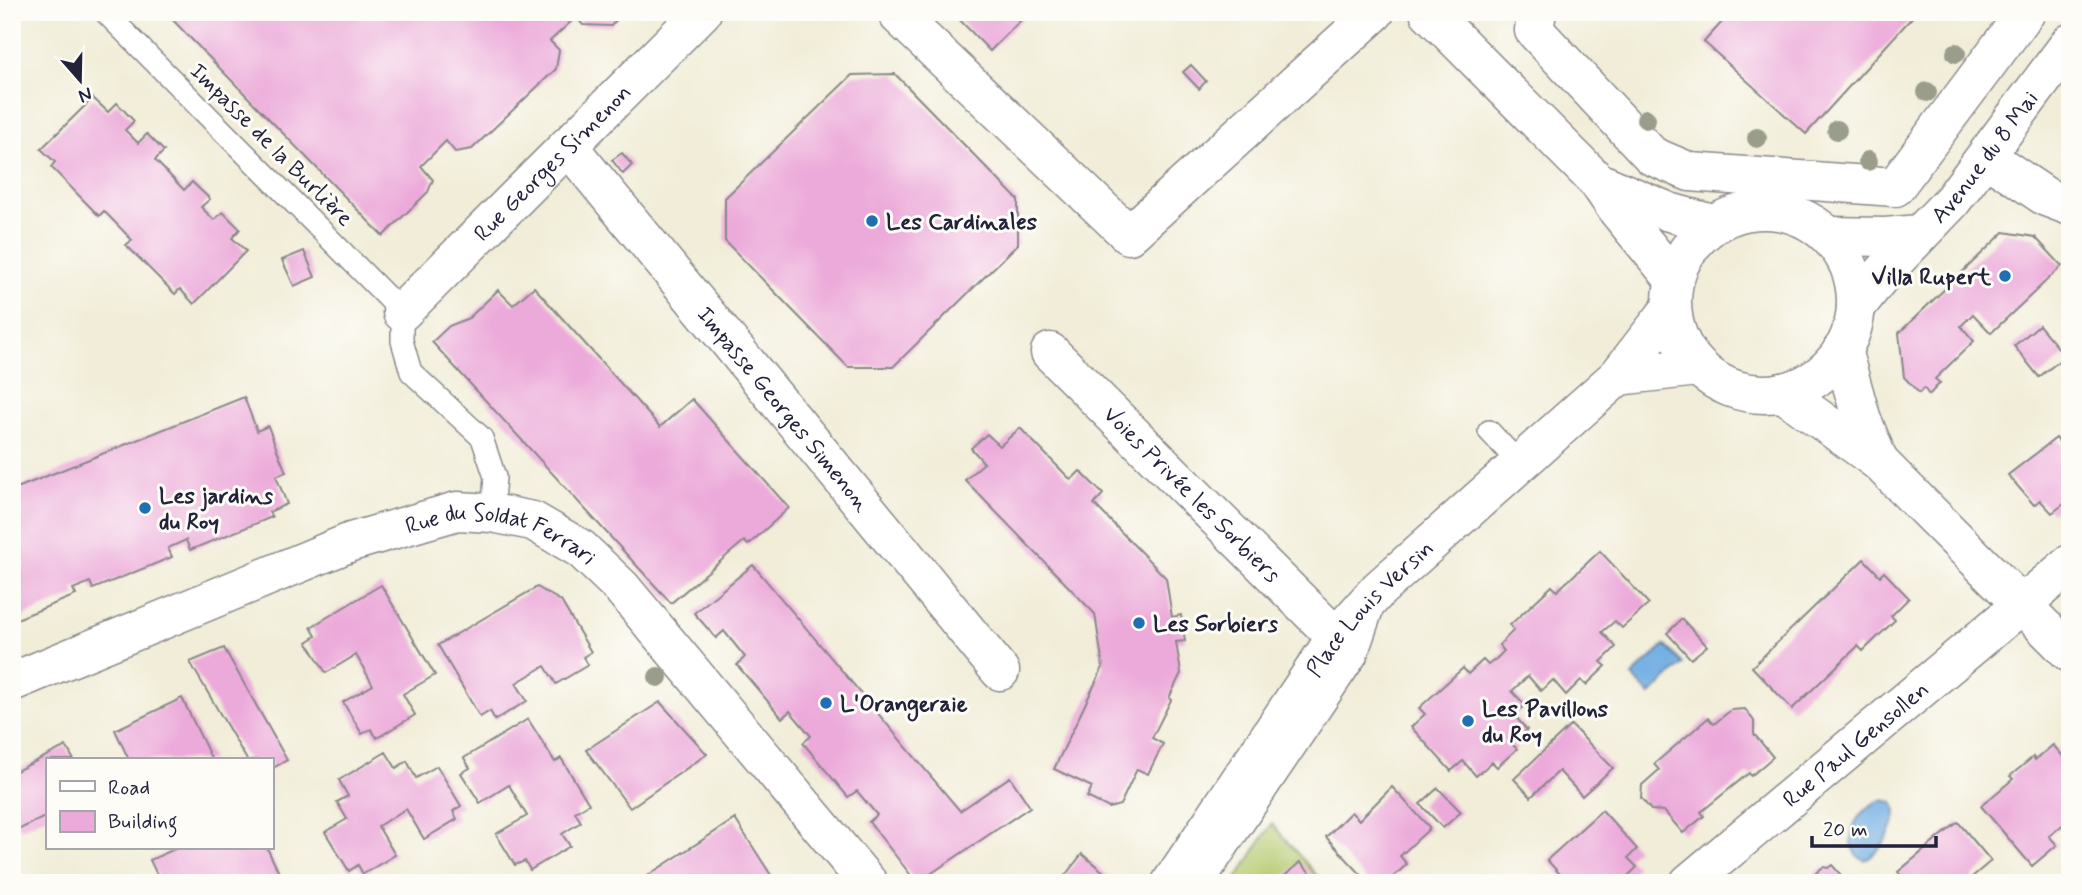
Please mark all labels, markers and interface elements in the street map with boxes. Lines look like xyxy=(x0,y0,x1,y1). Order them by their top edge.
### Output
north arrow xyxy=(46,46,116,116)
street label: Impasse de la Burlière xyxy=(182,57,359,234)
street label: Rue Georges Simenon xyxy=(468,78,639,249)
text: N xyxy=(75,81,96,108)
street label: Avenue du 8 Mai xyxy=(1925,85,2046,231)
place label: Les Cardinales xyxy=(886,208,1038,238)
marker: Les Cardinales xyxy=(864,213,880,229)
place label: Villa Rupert xyxy=(1872,263,1991,293)
marker: Villa Rupert xyxy=(1997,268,2013,284)
street label: Impasse Georges Simenon xyxy=(689,301,876,519)
street label: Voies Privée les Sorbiers xyxy=(1096,400,1286,590)
place label: Les jardins du Roy xyxy=(159,482,274,538)
street label: Rue du Soldat Ferrari xyxy=(402,498,602,573)
marker: Les jardins du Roy xyxy=(137,500,153,516)
street label: Place Louis Versin xyxy=(1300,534,1441,683)
place label: Les Sorbiers xyxy=(1153,610,1279,640)
marker: Les Sorbiers xyxy=(1131,615,1147,631)
street label: Rue Paul Gensollen xyxy=(1777,675,1936,815)
place label: L'Orangeraie xyxy=(840,690,968,722)
marker: L'Orangeraie xyxy=(818,695,834,711)
place label: Les Pavillons du Roy xyxy=(1482,695,1609,751)
marker: Les Pavillons du Roy xyxy=(1460,713,1476,729)
legend xyxy=(46,758,273,850)
text: Road xyxy=(108,774,150,802)
scale bar xyxy=(1812,804,1937,848)
text: Building xyxy=(108,808,178,838)
text: 20 m xyxy=(1823,816,1868,844)

